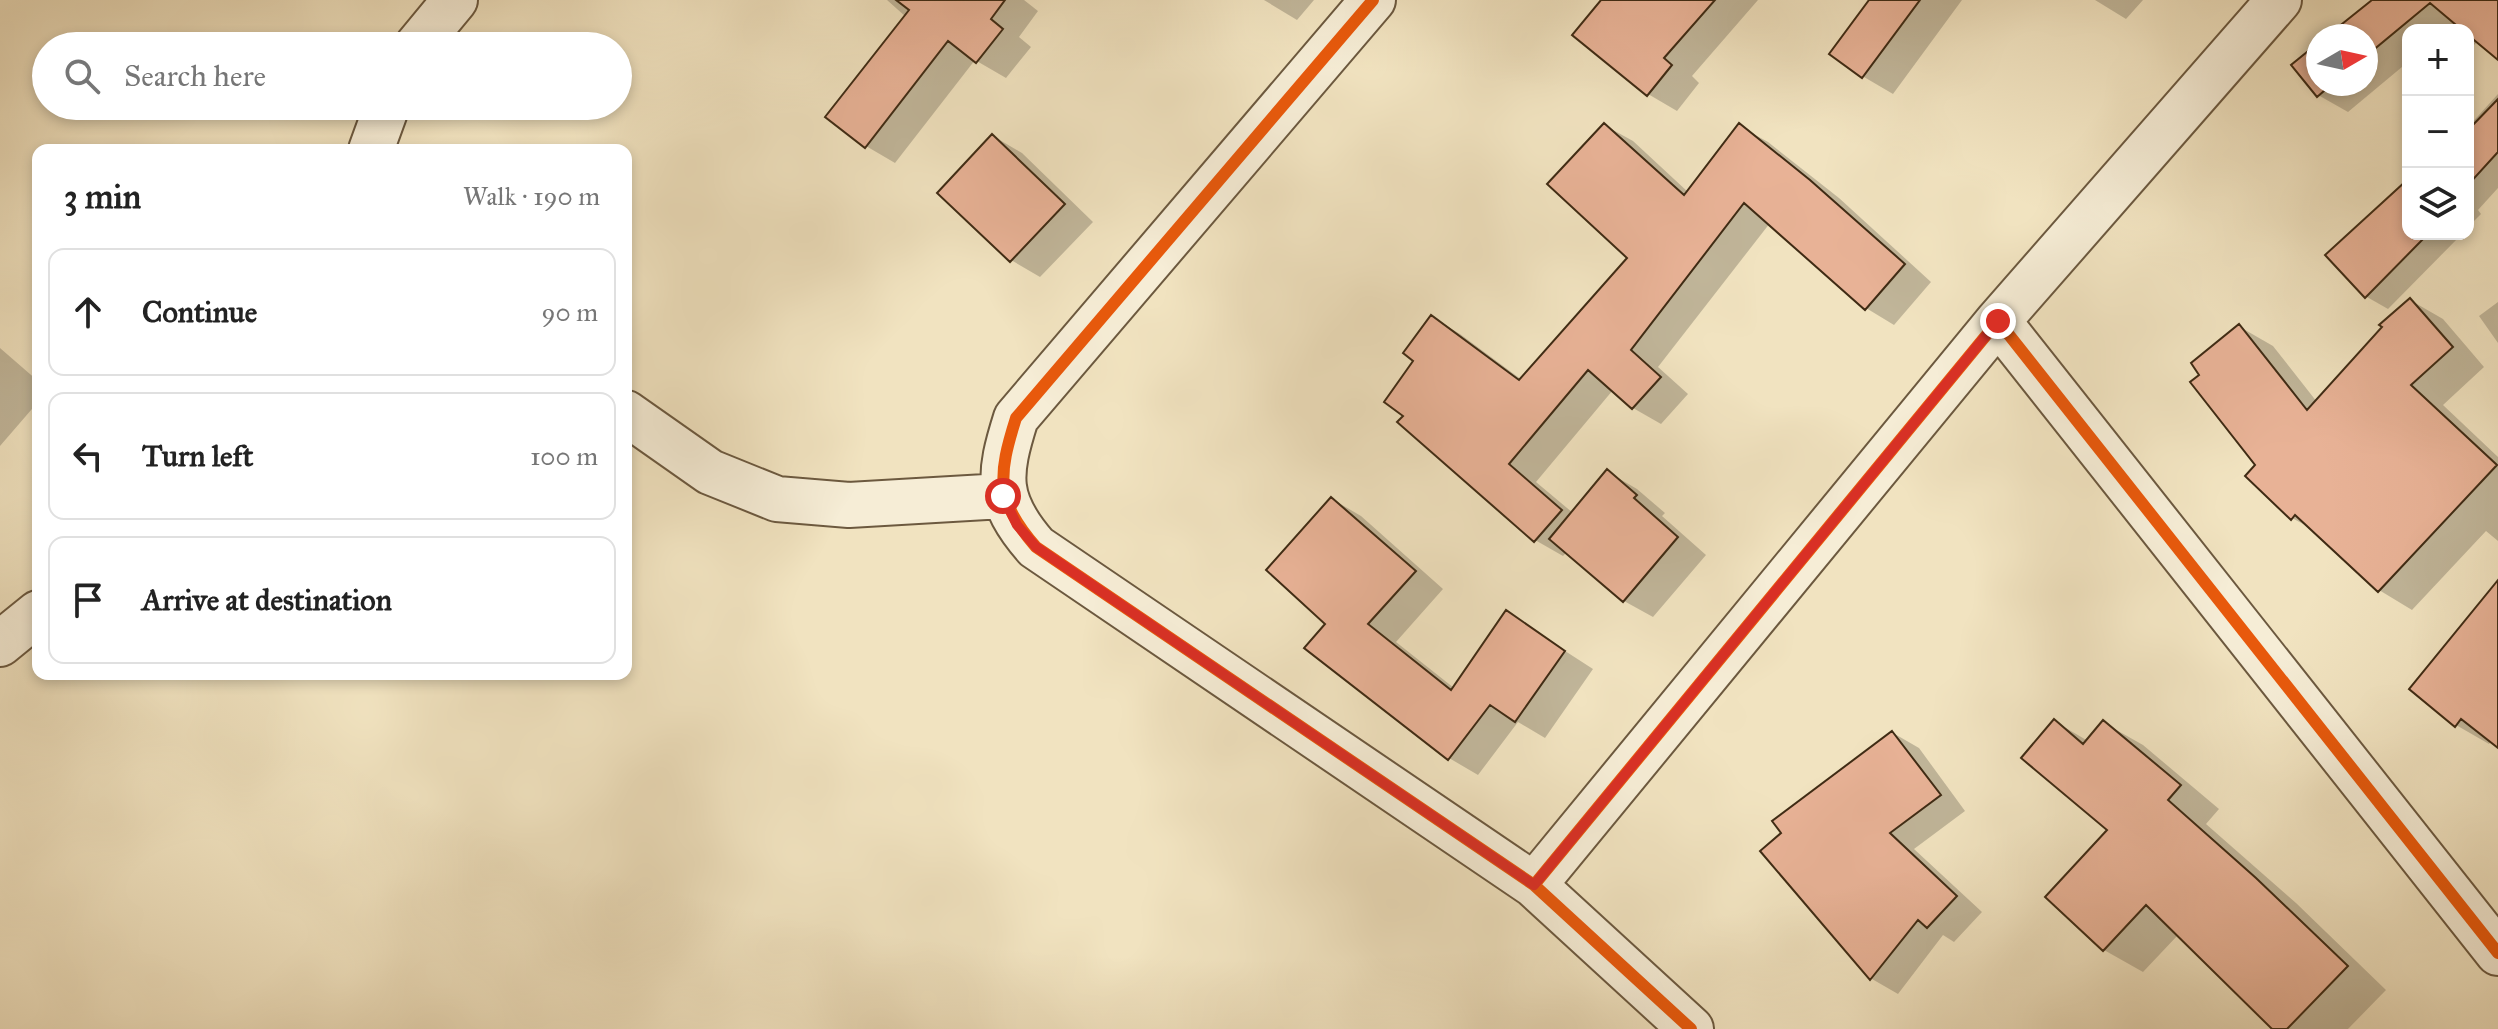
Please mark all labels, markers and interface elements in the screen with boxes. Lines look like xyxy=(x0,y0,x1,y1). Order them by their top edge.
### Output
north arrow xyxy=(2306,24,2378,96)
map controls xyxy=(2402,24,2474,240)
button: + xyxy=(2402,24,2474,96)
search box xyxy=(32,32,632,120)
icon: search xyxy=(60,54,104,98)
text: Search here xyxy=(124,58,266,94)
button: − xyxy=(2402,96,2474,168)
button: layers xyxy=(2402,168,2474,240)
text: 3 min xyxy=(64,176,141,217)
text: Walk · 190 m xyxy=(463,180,600,212)
icon: ahead xyxy=(66,290,110,334)
text: Continue xyxy=(142,294,257,330)
text: 90 m xyxy=(541,296,598,328)
route end xyxy=(1980,303,2016,339)
icon: left xyxy=(66,434,110,478)
text: Turn left xyxy=(142,438,253,474)
text: 100 m xyxy=(530,440,598,472)
route start xyxy=(985,478,1021,514)
icon: arrive xyxy=(66,578,110,622)
text: Arrive at destination xyxy=(142,582,392,618)

